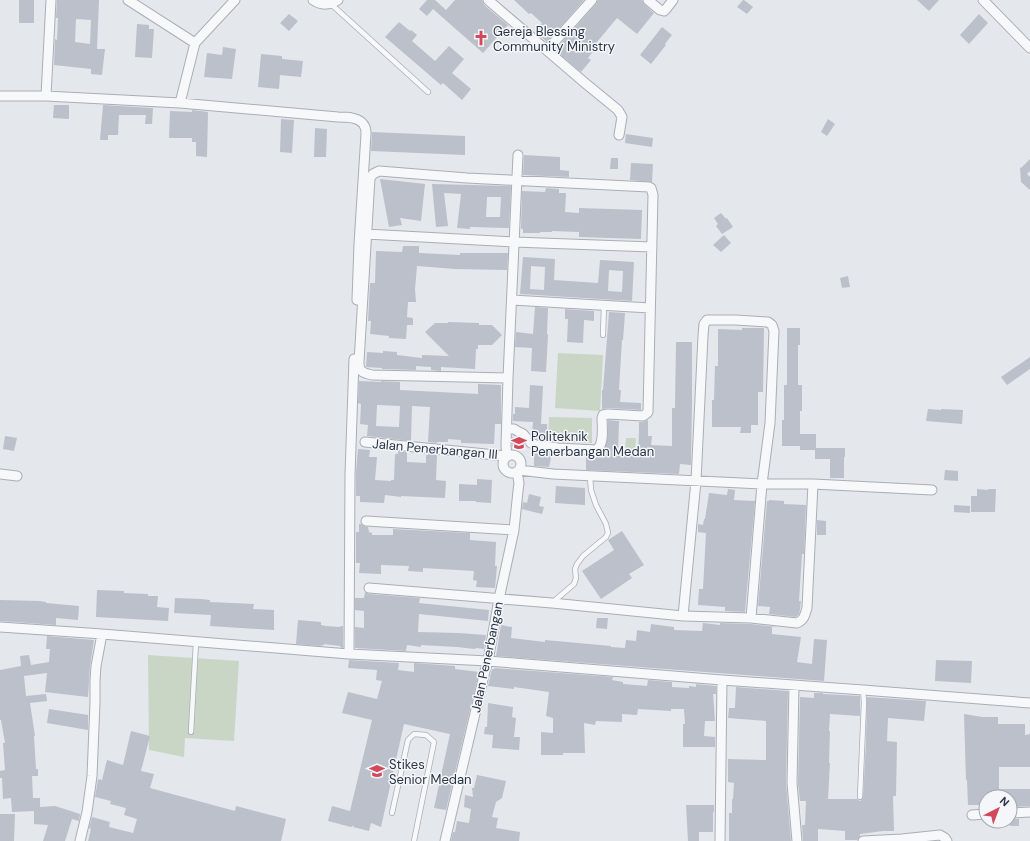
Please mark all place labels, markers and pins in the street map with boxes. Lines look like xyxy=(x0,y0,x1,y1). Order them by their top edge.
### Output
place label: Gereja Blessing Community Ministry xyxy=(493,23,615,55)
church icon: Gereja Blessing Community Ministry xyxy=(472,29,490,47)
place label: Politeknik Penerbangan Medan xyxy=(531,428,654,460)
school or university icon: Politeknik Penerbangan Medan xyxy=(510,434,528,452)
place label: Stikes Senior Medan xyxy=(389,756,472,788)
school or university icon: Stikes Senior Medan xyxy=(368,762,386,780)

